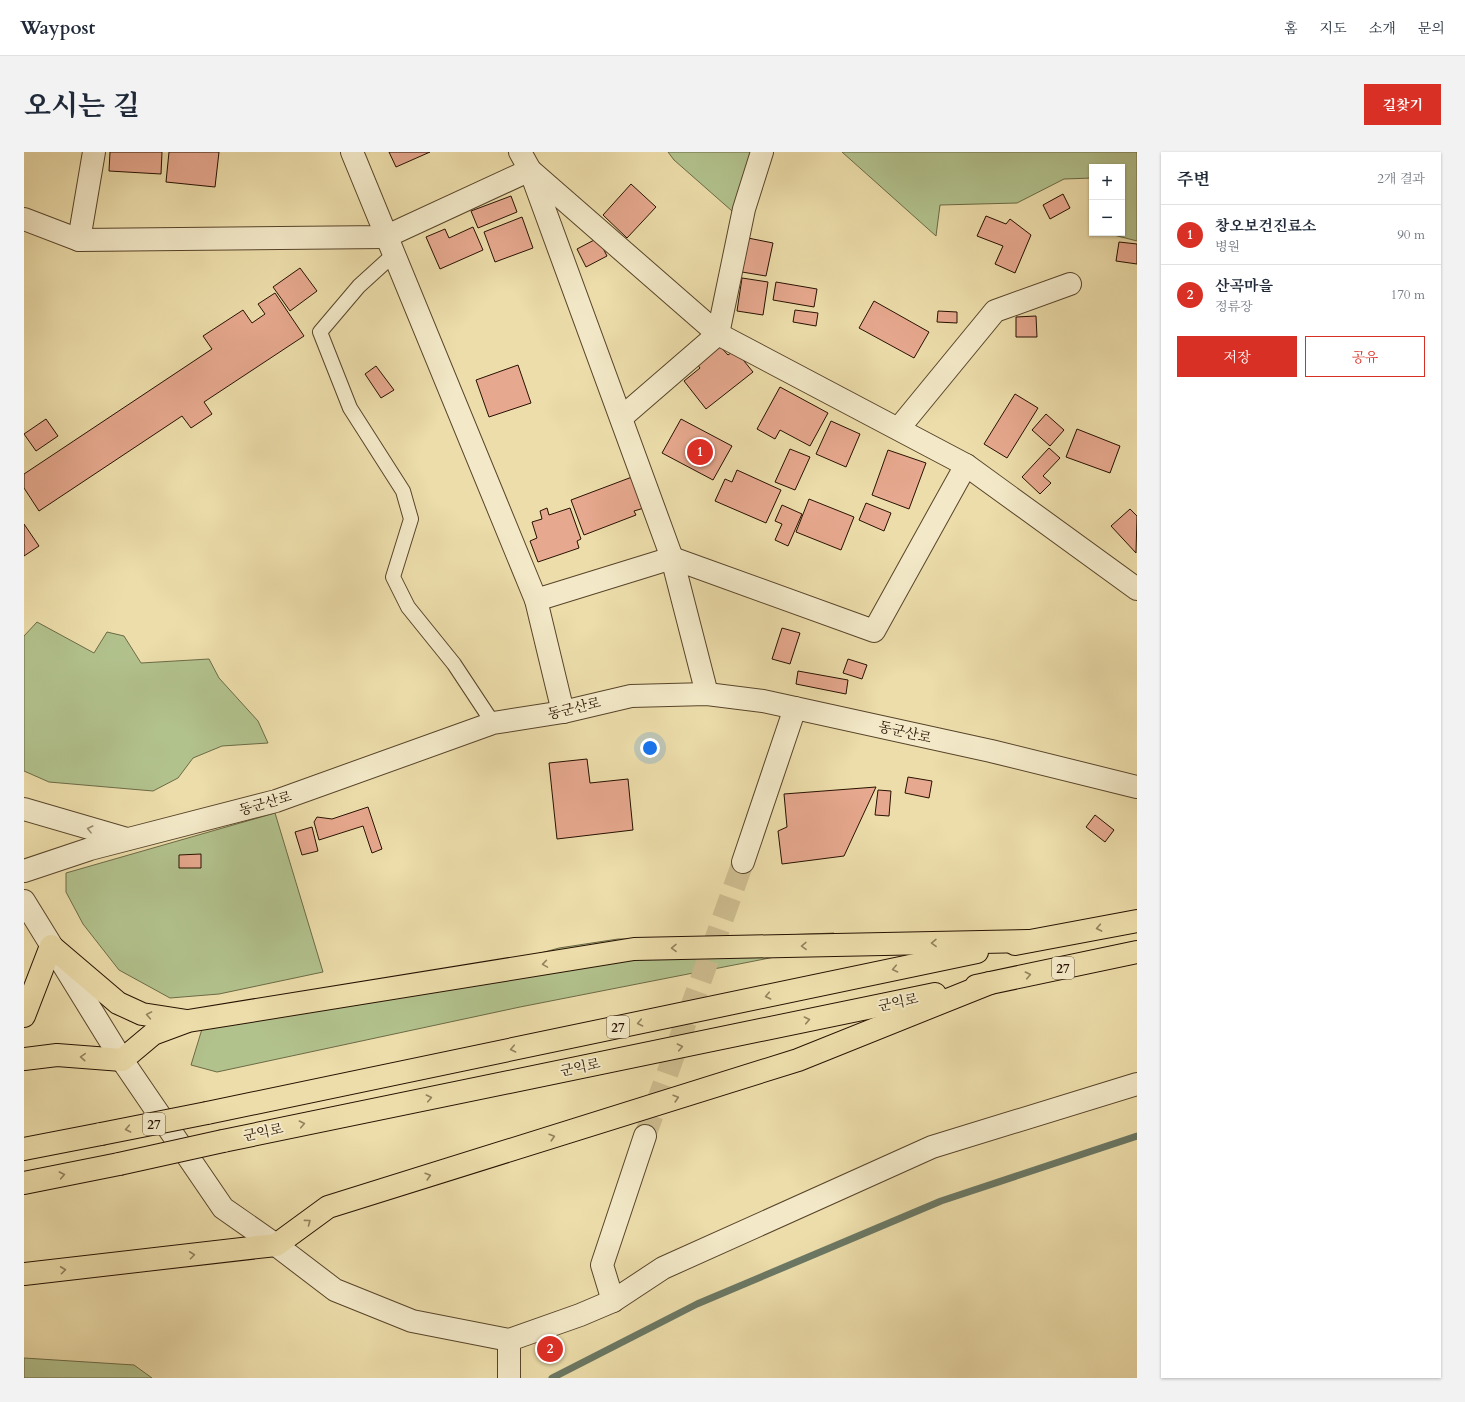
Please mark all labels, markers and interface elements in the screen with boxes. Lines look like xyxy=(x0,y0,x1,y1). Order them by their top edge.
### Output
text: Waypost xyxy=(20,15,95,41)
text: 홈 xyxy=(1284,19,1298,38)
text: 지도 xyxy=(1320,19,1347,38)
text: 소개 xyxy=(1369,19,1396,38)
text: 문의 xyxy=(1418,19,1445,38)
button: 길찾기 xyxy=(1364,84,1441,125)
text: 오시는 길 xyxy=(24,87,140,125)
map controls xyxy=(1089,164,1125,236)
button: + xyxy=(1089,164,1125,200)
text: 주변 xyxy=(1177,168,1210,191)
text: 2개 결과 xyxy=(1377,170,1425,188)
button: − xyxy=(1089,200,1125,236)
text: 창오보건진료소 xyxy=(1215,216,1316,236)
text: 1 xyxy=(1187,226,1193,244)
text: 90 m xyxy=(1397,226,1425,244)
text: 병원 xyxy=(1215,238,1240,256)
text: 산곡마을 xyxy=(1215,276,1273,296)
text: 2 xyxy=(1187,286,1193,304)
text: 170 m xyxy=(1391,286,1425,304)
text: 정류장 xyxy=(1215,298,1253,316)
button: 저장 xyxy=(1177,336,1297,377)
button: 공유 xyxy=(1305,336,1425,377)
pin: 1 xyxy=(687,437,713,467)
street label: 동군산로 xyxy=(546,693,603,724)
street label: 동군산로 xyxy=(876,717,934,748)
your location xyxy=(640,738,660,758)
street label: 동군산로 xyxy=(237,787,294,820)
one-way arrow xyxy=(87,826,94,834)
one-way arrow xyxy=(1096,923,1102,932)
one-way arrow xyxy=(931,939,937,947)
one-way arrow xyxy=(801,942,807,950)
one-way arrow xyxy=(671,944,677,952)
road number: 27 xyxy=(1052,957,1074,979)
one-way arrow xyxy=(542,959,548,967)
one-way arrow xyxy=(892,965,898,973)
one-way arrow xyxy=(1025,971,1031,979)
street label: 군익로 xyxy=(876,989,920,1016)
one-way arrow xyxy=(765,991,771,1000)
one-way arrow xyxy=(146,1011,153,1020)
road number: 27 xyxy=(607,1016,629,1038)
one-way arrow xyxy=(804,1017,811,1025)
one-way arrow xyxy=(637,1018,644,1026)
one-way arrow xyxy=(677,1043,683,1051)
one-way arrow xyxy=(510,1045,516,1053)
one-way arrow xyxy=(80,1052,86,1061)
street label: 군익로 xyxy=(558,1054,602,1081)
one-way arrow xyxy=(672,1094,679,1103)
one-way arrow xyxy=(426,1095,433,1103)
road number: 27 xyxy=(143,1113,165,1135)
street label: 군익로 xyxy=(241,1119,285,1146)
one-way arrow xyxy=(299,1121,305,1129)
one-way arrow xyxy=(125,1124,131,1132)
one-way arrow xyxy=(548,1133,555,1142)
one-way arrow xyxy=(59,1172,65,1180)
one-way arrow xyxy=(424,1172,431,1181)
one-way arrow xyxy=(303,1220,310,1227)
one-way arrow xyxy=(189,1251,195,1260)
one-way arrow xyxy=(60,1265,66,1274)
pin: 2 xyxy=(537,1334,563,1364)

